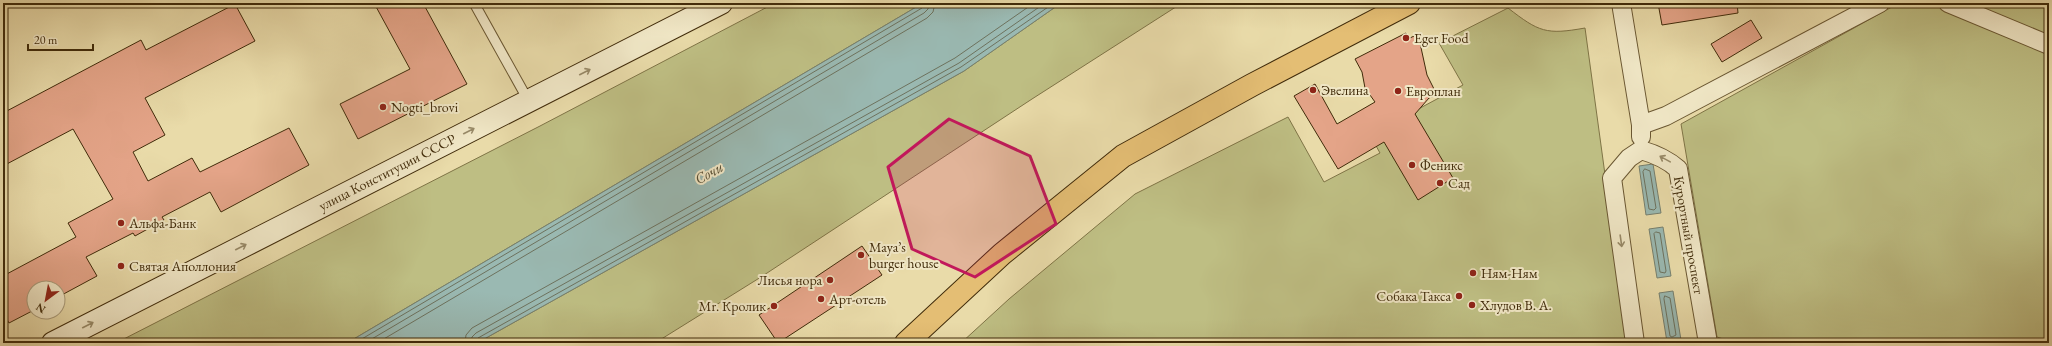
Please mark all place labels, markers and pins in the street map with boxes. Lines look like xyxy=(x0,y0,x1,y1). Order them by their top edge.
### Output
place label: Eger Food xyxy=(1414,29,1470,47)
marker: Eger Food xyxy=(1401,33,1411,43)
place label: Эвелина xyxy=(1321,81,1369,99)
place label: Европлан xyxy=(1406,82,1461,100)
marker: Эвелина xyxy=(1308,85,1318,95)
marker: Европлан xyxy=(1393,86,1403,96)
place label: Nogti_brovi xyxy=(391,98,459,116)
marker: Nogti_brovi xyxy=(378,102,388,112)
place label: Феникс xyxy=(1420,156,1463,174)
marker: Феникс xyxy=(1407,160,1417,170)
place label: Сад xyxy=(1448,174,1471,192)
marker: Сад xyxy=(1435,178,1445,188)
place label: Альфа-Банк xyxy=(128,214,197,232)
marker: Альфа-Банк xyxy=(116,218,126,228)
place label: Maya’s burger house xyxy=(869,238,939,272)
marker: Maya’s burger house xyxy=(856,250,866,260)
place label: Святая Аполлония xyxy=(129,257,236,275)
marker: Святая Аполлония xyxy=(116,261,126,271)
place label: Ням-Ням xyxy=(1481,264,1538,282)
marker: Ням-Ням xyxy=(1468,268,1478,278)
place label: Лисья нора xyxy=(758,271,822,289)
marker: Лисья нора xyxy=(825,275,835,285)
place label: Собака Такса xyxy=(1376,287,1451,305)
place label: Арт-отель xyxy=(828,290,886,308)
marker: Собака Такса xyxy=(1454,291,1464,301)
marker: Арт-отель xyxy=(816,294,826,304)
place label: Хлудов В. А. xyxy=(1479,296,1552,314)
place label: Mr. Кролик xyxy=(699,297,766,315)
marker: Хлудов В. А. xyxy=(1467,300,1477,310)
marker: Mr. Кролик xyxy=(769,301,779,311)

